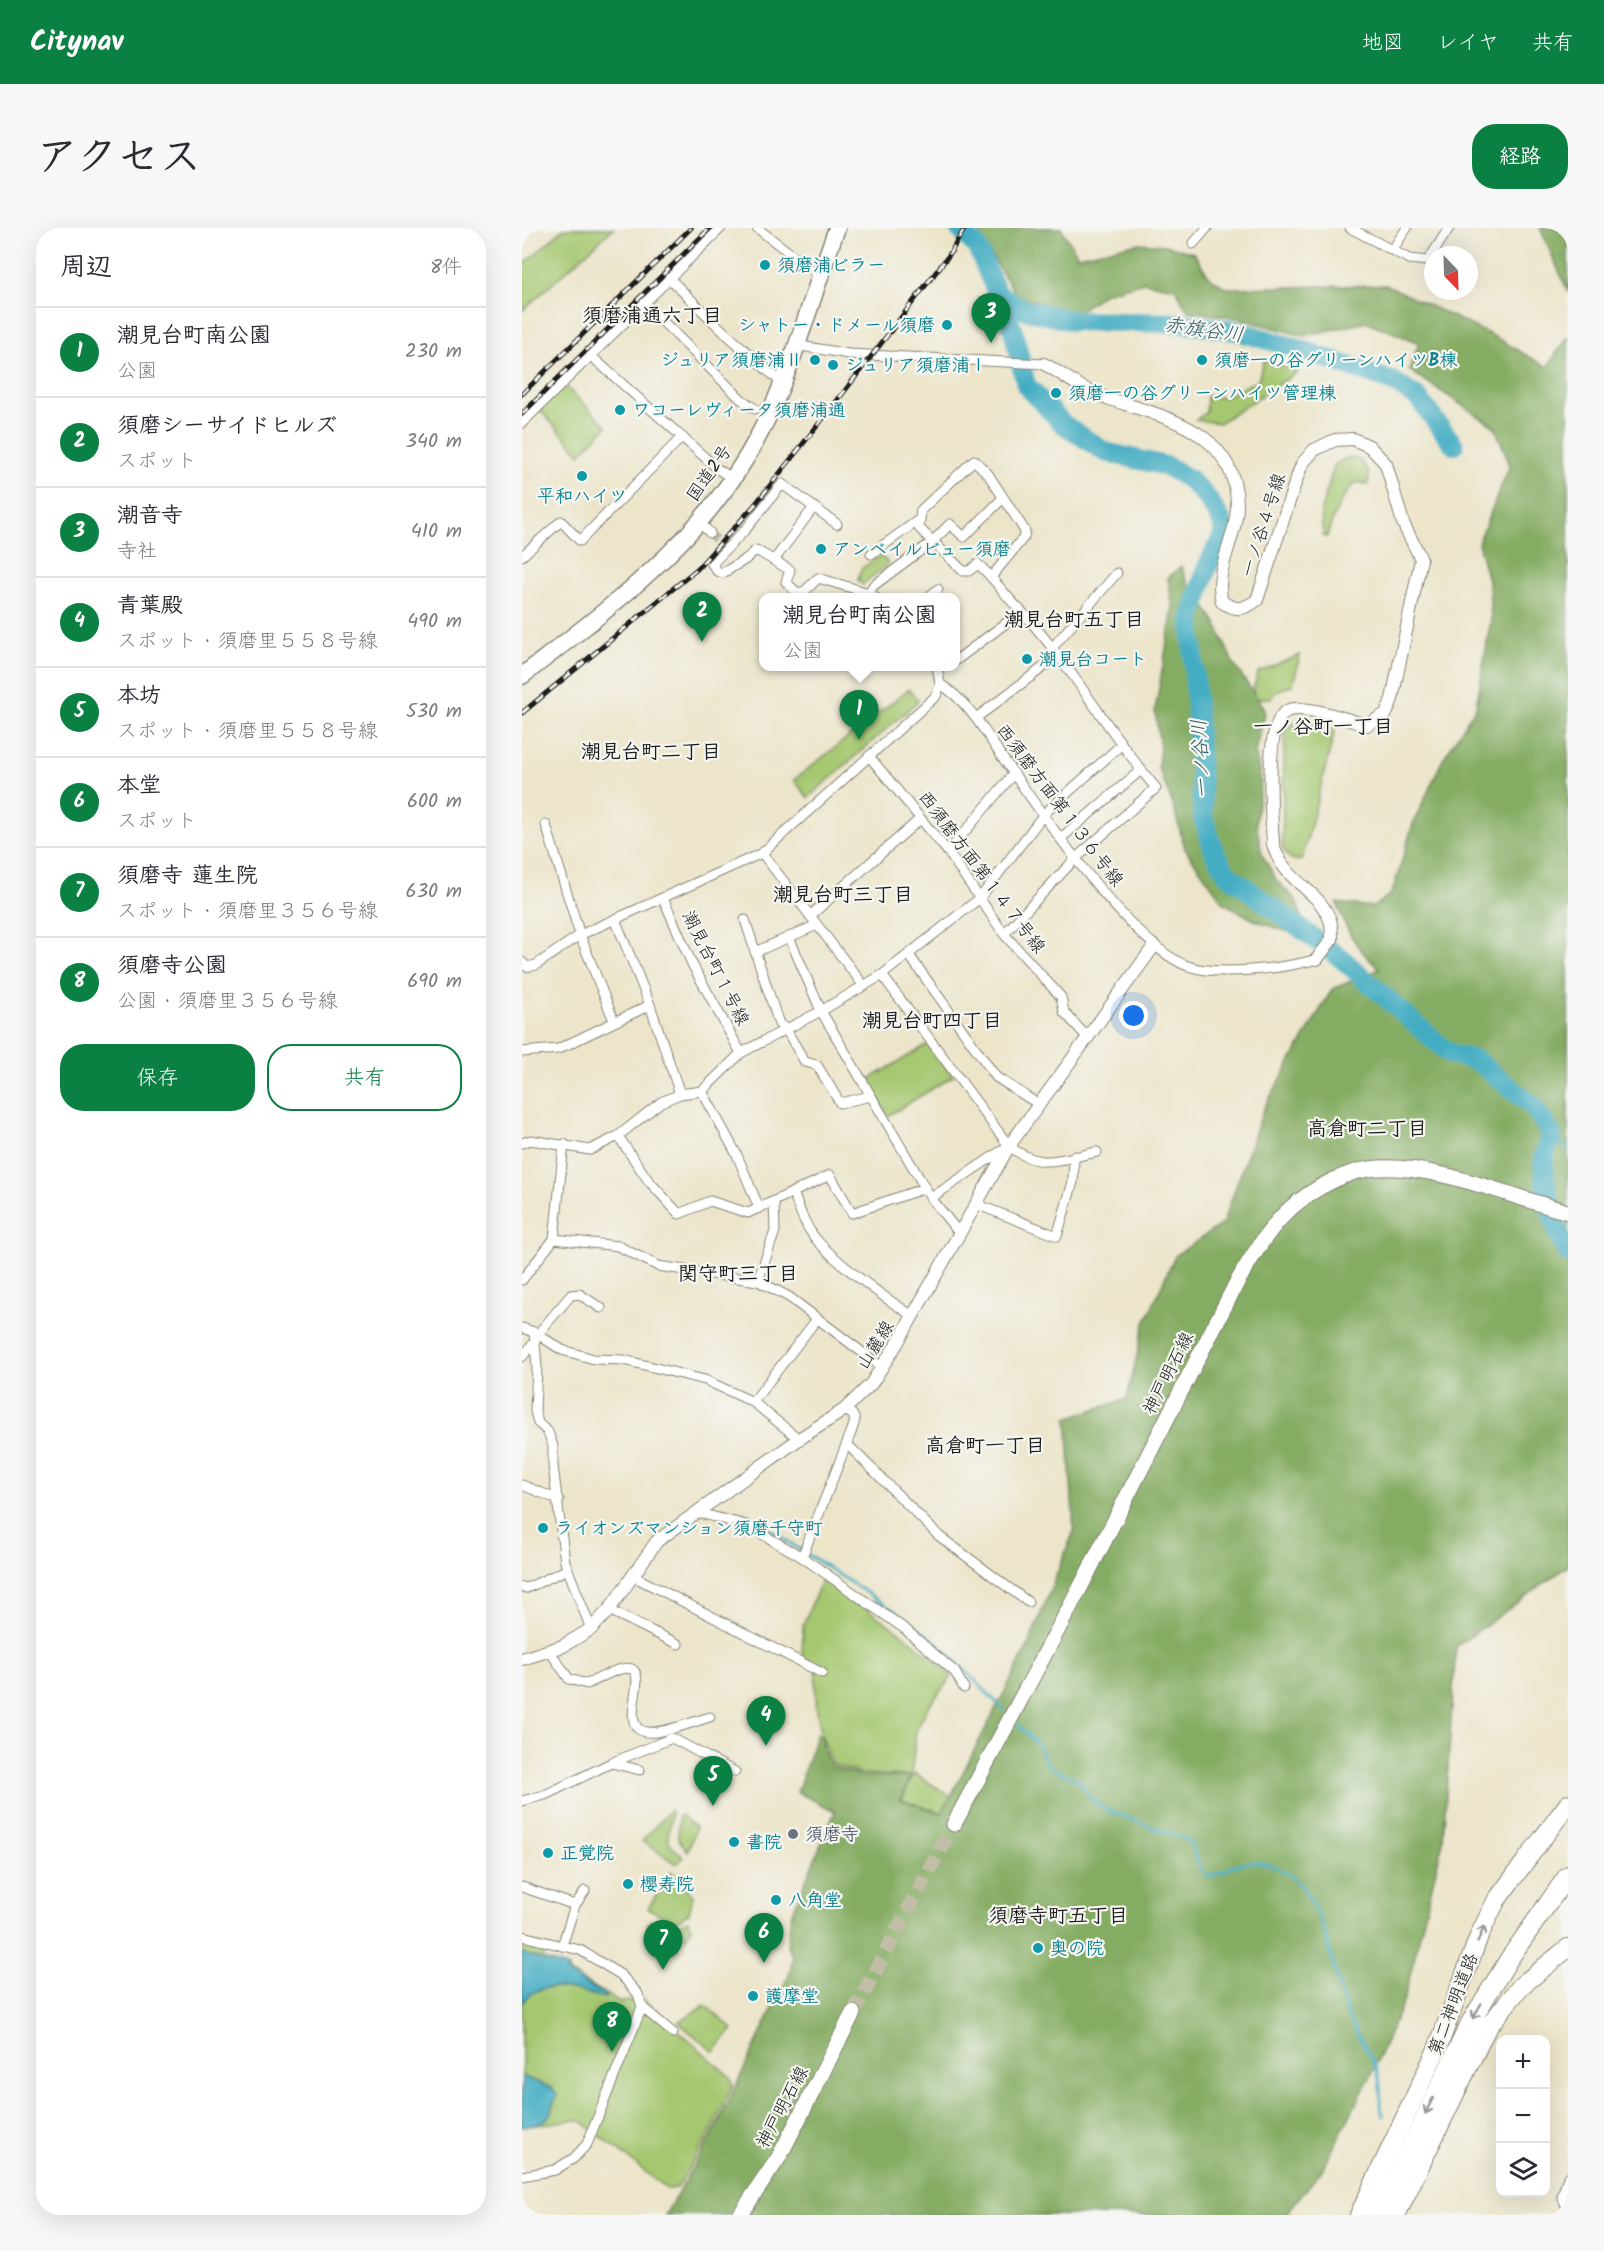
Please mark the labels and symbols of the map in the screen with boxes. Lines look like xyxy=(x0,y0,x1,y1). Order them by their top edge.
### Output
north arrow xyxy=(1424,246,1478,300)
place label: 須磨浦ビラー xyxy=(777,252,885,281)
marker: 須磨浦ビラー xyxy=(758,258,772,272)
pin: 3 xyxy=(972,294,1010,343)
district label: 須磨浦通六丁目 xyxy=(582,301,722,333)
water label: 赤旗谷川 xyxy=(1162,310,1246,352)
place label: シャトー・ドメール須磨 xyxy=(738,312,935,341)
marker: シャトー・ドメール須磨 xyxy=(940,318,954,332)
place label: ジュリア須磨浦Ⅱ xyxy=(660,347,803,376)
place label: 須磨一の谷グリーンハイツB棟 xyxy=(1214,347,1457,376)
place label: ジュリア須磨浦Ⅰ xyxy=(845,352,988,381)
marker: ジュリア須磨浦Ⅱ xyxy=(808,353,822,367)
marker: 須磨一の谷グリーンハイツB棟 xyxy=(1195,353,1209,367)
marker: ジュリア須磨浦Ⅰ xyxy=(826,358,840,372)
place label: 須磨一の谷グリーンハイツ管理棟 xyxy=(1068,380,1336,409)
marker: 須磨一の谷グリーンハイツ管理棟 xyxy=(1049,386,1063,400)
place label: ワコーレヴィータ須磨浦通 xyxy=(632,397,846,426)
marker: ワコーレヴィータ須磨浦通 xyxy=(613,403,627,417)
street label: 国道2号 xyxy=(680,439,741,509)
marker: 平和ハイツ xyxy=(575,469,589,483)
street label: 一ノ谷４号線 xyxy=(1234,470,1295,581)
place label: 平和ハイツ xyxy=(537,483,627,512)
place label: アンベイルビュー須磨 xyxy=(833,536,1011,565)
marker: アンベイルビュー須磨 xyxy=(814,542,828,556)
pin: 2 xyxy=(682,592,722,642)
district label: 潮見台町五丁目 xyxy=(1004,605,1144,637)
place label: 潮見台コート xyxy=(1039,646,1147,675)
marker: 潮見台コート xyxy=(1020,652,1034,666)
pin: 1 xyxy=(840,690,878,740)
district label: 一ノ谷町一丁目 xyxy=(1253,712,1393,744)
street label: 西須磨方面第１３６号線 xyxy=(988,718,1130,894)
water label: 一ノ谷川 xyxy=(1184,718,1220,800)
district label: 潮見台町二丁目 xyxy=(581,737,721,769)
street label: 西須磨方面第１４７号線 xyxy=(910,785,1052,961)
district label: 潮見台町三丁目 xyxy=(773,880,913,912)
street label: 潮見台町１号線 xyxy=(673,906,756,1031)
your location xyxy=(1119,1001,1148,1030)
district label: 潮見台町四丁目 xyxy=(862,1006,1002,1038)
district label: 高倉町二丁目 xyxy=(1307,1114,1427,1146)
district label: 関守町三丁目 xyxy=(678,1259,798,1291)
street label: 山麓線 xyxy=(850,1315,903,1376)
street label: 神戸明石線 xyxy=(1136,1327,1203,1420)
district label: 高倉町一丁目 xyxy=(925,1431,1045,1463)
place label: ライオンズマンション須磨千守町 xyxy=(555,1515,823,1544)
marker: ライオンズマンション須磨千守町 xyxy=(536,1521,550,1535)
pin: 4 xyxy=(746,1696,786,1746)
pin: 5 xyxy=(694,1756,732,1806)
place label: 須磨寺 xyxy=(805,1821,859,1850)
marker: 須磨寺 xyxy=(786,1827,800,1841)
place label: 書院 xyxy=(746,1829,782,1858)
marker: 書院 xyxy=(727,1835,741,1849)
place label: 正覚院 xyxy=(560,1840,614,1869)
marker: 正覚院 xyxy=(541,1846,555,1860)
place label: 櫻寿院 xyxy=(640,1871,694,1900)
marker: 櫻寿院 xyxy=(621,1877,635,1891)
place label: 八角堂 xyxy=(788,1887,842,1916)
marker: 八角堂 xyxy=(769,1893,783,1907)
district label: 須磨寺町五丁目 xyxy=(988,1901,1128,1933)
pin: 6 xyxy=(744,1914,784,1963)
pin: 7 xyxy=(644,1920,682,1970)
one-way arrow xyxy=(1476,1925,1487,1943)
place label: 奥の院 xyxy=(1050,1935,1104,1964)
marker: 奥の院 xyxy=(1031,1941,1045,1955)
street label: 第二神明道路 xyxy=(1422,1949,1487,2060)
place label: 護摩堂 xyxy=(765,1983,819,2012)
marker: 護摩堂 xyxy=(746,1989,760,2003)
pin: 8 xyxy=(592,2002,632,2052)
one-way arrow xyxy=(1471,2002,1483,2019)
street label: 神戸明石線 xyxy=(749,2061,817,2154)
one-way arrow xyxy=(1423,2097,1435,2115)

